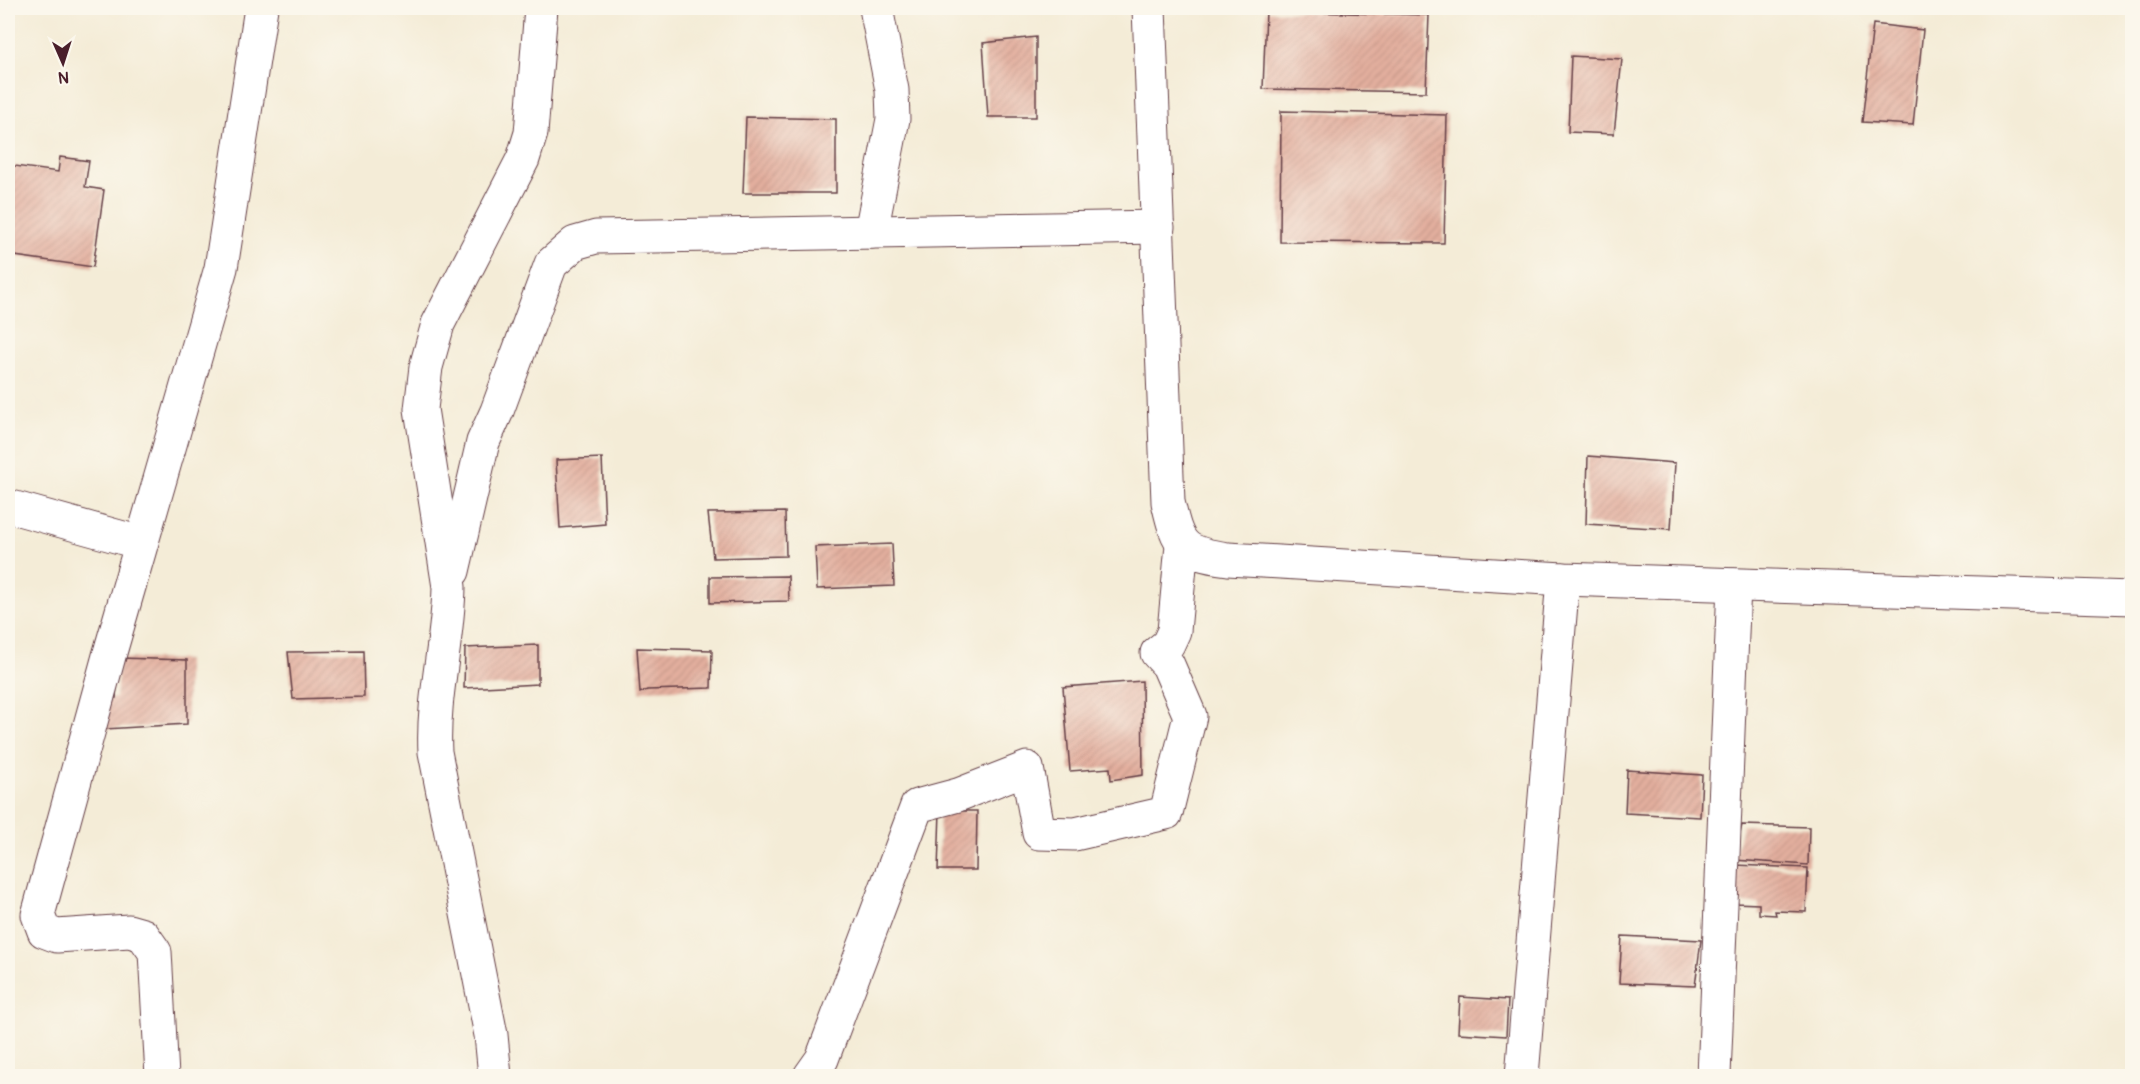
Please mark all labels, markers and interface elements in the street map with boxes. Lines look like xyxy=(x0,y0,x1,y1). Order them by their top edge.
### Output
north arrow xyxy=(33,33,93,93)
text: N xyxy=(58,67,70,87)

